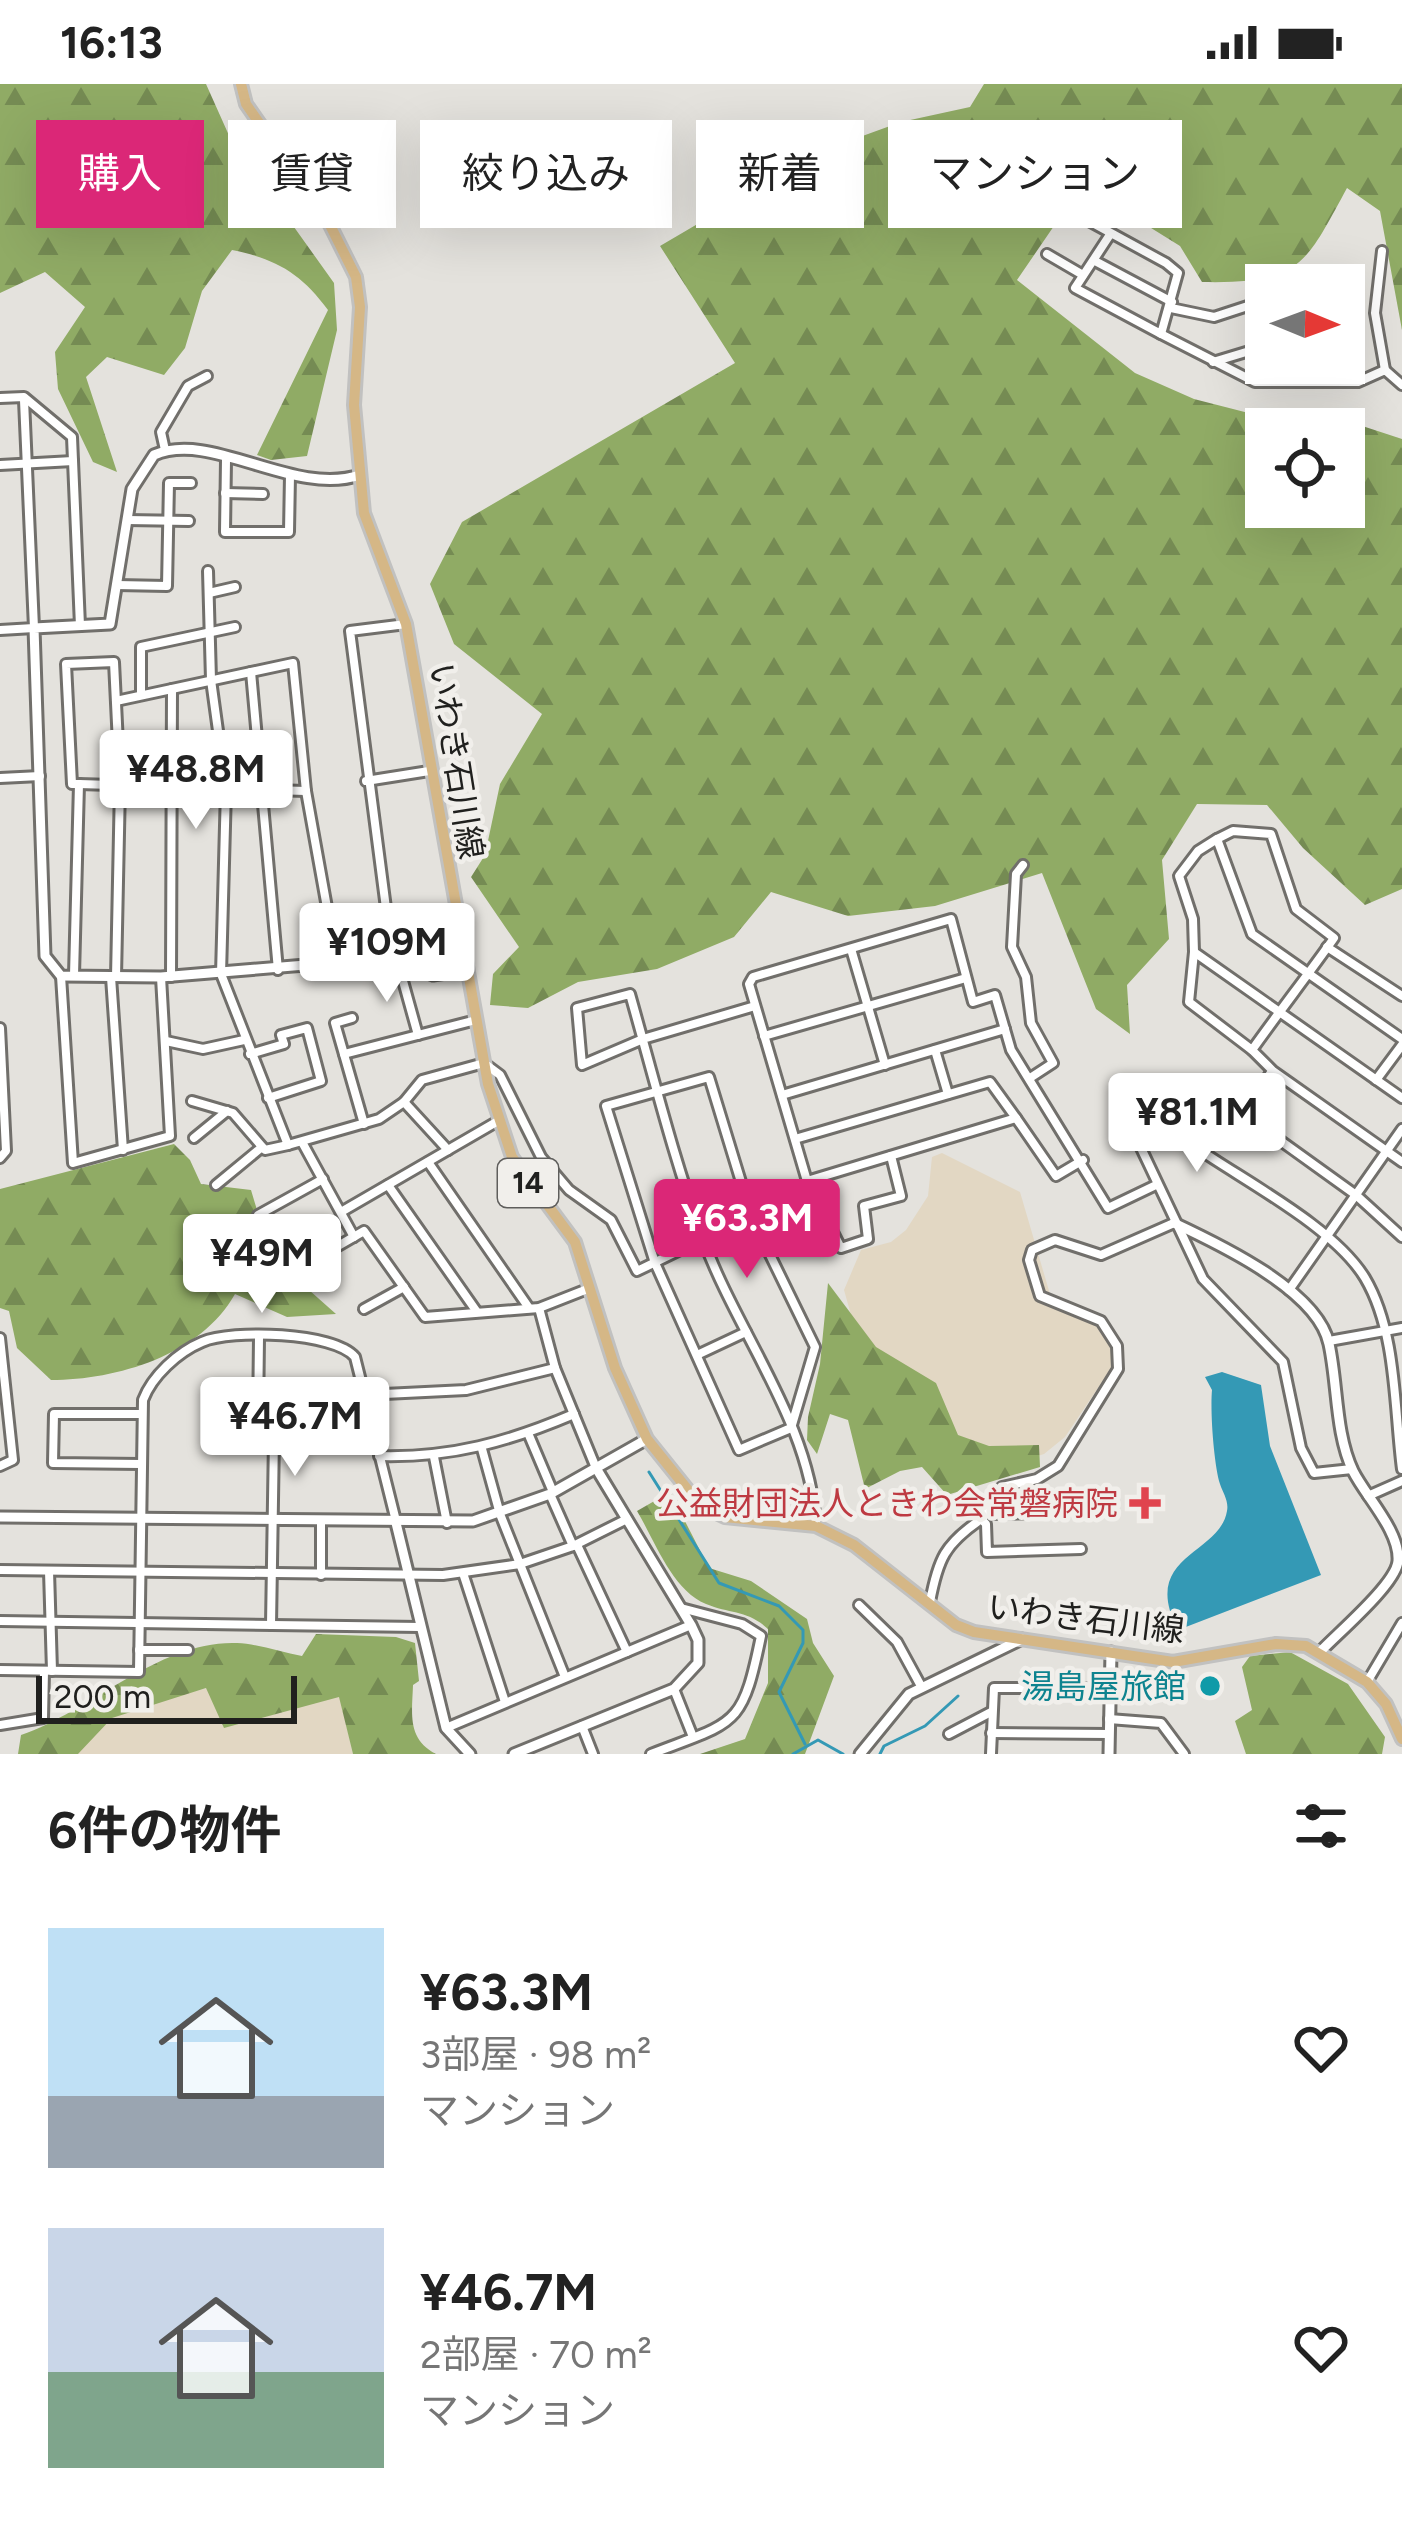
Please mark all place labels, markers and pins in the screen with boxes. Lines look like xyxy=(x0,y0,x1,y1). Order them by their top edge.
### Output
pin: ¥48.8M xyxy=(98,730,294,832)
pin: ¥109M xyxy=(303,903,471,1005)
pin: ¥81.1M xyxy=(1099,1073,1295,1175)
pin: ¥63.3M xyxy=(649,1179,845,1281)
pin: ¥49M xyxy=(191,1214,333,1316)
pin: ¥46.7M xyxy=(197,1377,393,1479)
place label: 公益財団法人ときわ会常磐病院 xyxy=(656,1484,1118,1523)
marker: 公益財団法人ときわ会常磐病院 xyxy=(1129,1487,1161,1519)
place label: 湯島屋旅館 xyxy=(1021,1667,1186,1706)
marker: 湯島屋旅館 xyxy=(1197,1673,1223,1699)

